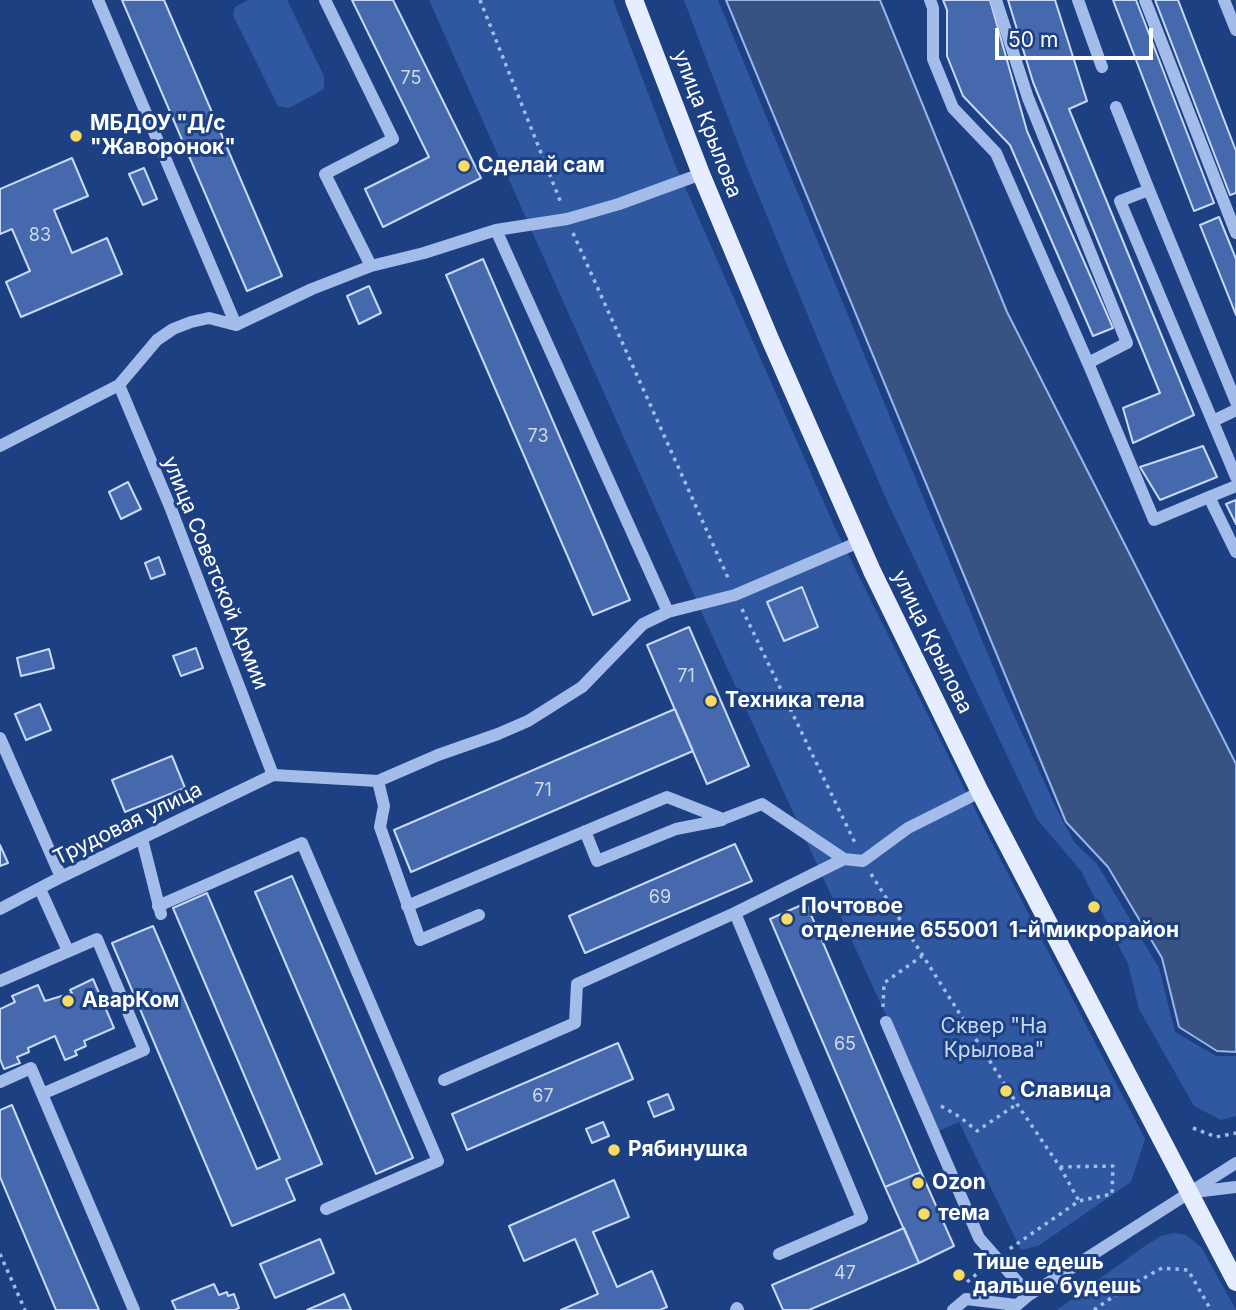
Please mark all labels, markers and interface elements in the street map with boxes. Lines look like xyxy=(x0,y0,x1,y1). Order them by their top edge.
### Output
scale bar xyxy=(998,14,1156,58)
text: 50 m xyxy=(1008,27,1058,52)
street label: улица Крылова xyxy=(667,47,747,201)
house number: 75 xyxy=(401,68,421,90)
place label: МБДОУ "Д/с "Жаворонок" xyxy=(90,111,236,161)
marker: МБДОУ "Д/с "Жаворонок" xyxy=(68,128,84,144)
place label: Сделай сам xyxy=(478,153,605,179)
marker: Сделай сам xyxy=(456,158,472,174)
house number: 83 xyxy=(29,225,51,247)
house number: 73 xyxy=(527,426,549,448)
street label: улица Советской Армии xyxy=(157,453,273,693)
street label: улица Крылова xyxy=(886,566,978,718)
house number: 71 xyxy=(677,666,695,688)
place label: Техника тела xyxy=(725,688,865,714)
marker: Техника тела xyxy=(703,693,719,709)
street label: Трудовая улица xyxy=(50,777,206,871)
house number: 71 xyxy=(534,780,552,802)
house number: 69 xyxy=(649,887,671,909)
place label: Почтовое отделение 655001 xyxy=(801,894,998,944)
marker: 1-й микрорайон xyxy=(1086,899,1102,915)
marker: Почтовое отделение 655001 xyxy=(779,911,795,927)
place label: 1-й микрорайон xyxy=(1009,918,1179,944)
place label: АварКом xyxy=(82,988,179,1014)
marker: АварКом xyxy=(60,993,76,1009)
park label: Сквер "На Крылова" xyxy=(941,1014,1047,1064)
house number: 65 xyxy=(834,1034,856,1056)
place label: Славица xyxy=(1020,1078,1112,1104)
marker: Славица xyxy=(998,1083,1014,1099)
house number: 67 xyxy=(532,1086,554,1108)
place label: Рябинушка xyxy=(628,1137,748,1163)
marker: Рябинушка xyxy=(606,1142,622,1158)
place label: Ozon xyxy=(932,1170,986,1196)
marker: Ozon xyxy=(910,1175,926,1191)
place label: тема xyxy=(938,1201,990,1227)
marker: тема xyxy=(916,1206,932,1222)
place label: Тише едешь дальше будешь xyxy=(973,1250,1141,1300)
house number: 47 xyxy=(834,1263,856,1285)
marker: Тише едешь дальше будешь xyxy=(951,1267,967,1283)

